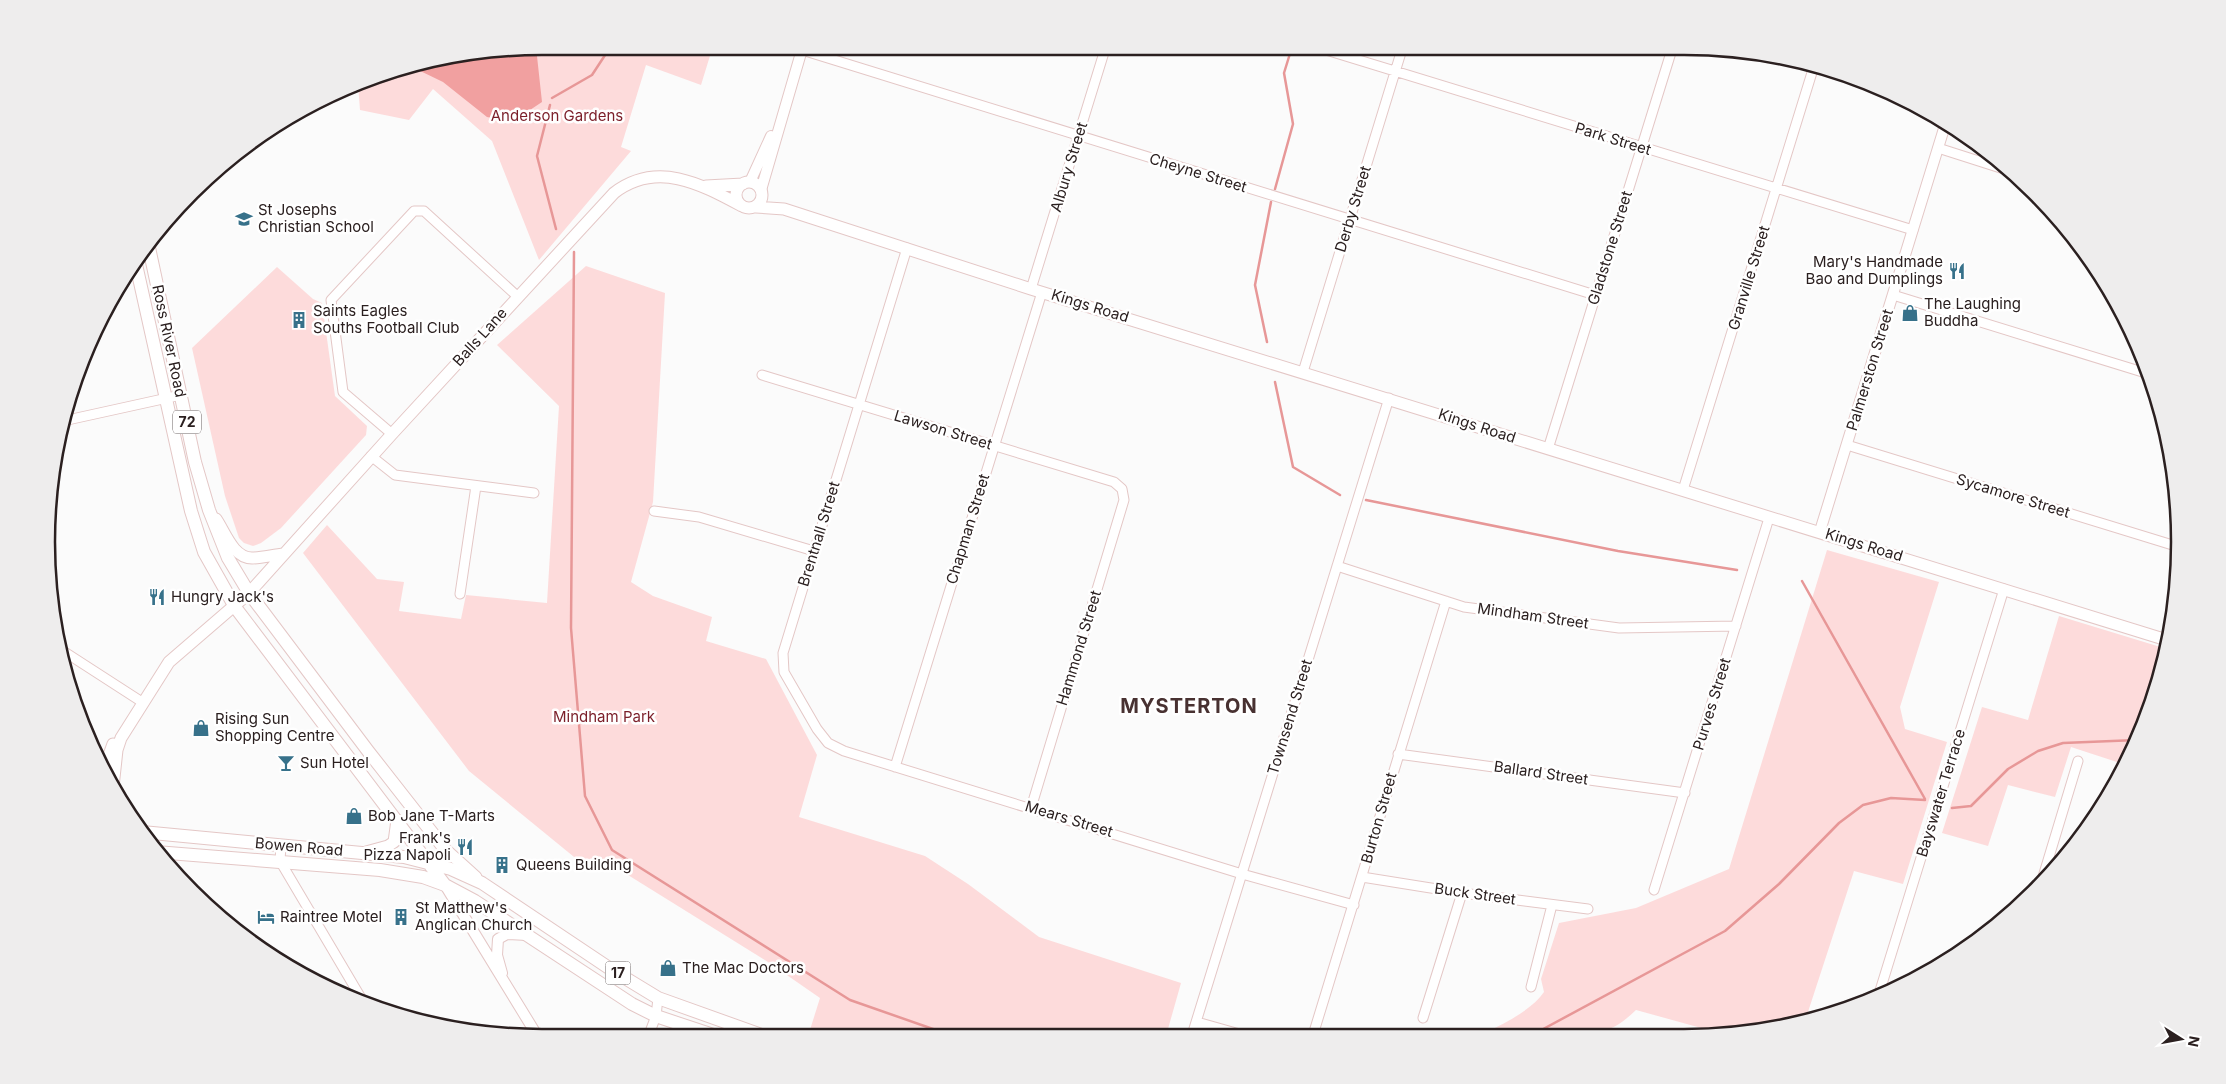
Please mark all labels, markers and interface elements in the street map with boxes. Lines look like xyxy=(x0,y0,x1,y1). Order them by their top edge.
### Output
park label: Anderson Gardens xyxy=(491,106,623,125)
street label: Park Street xyxy=(1573,118,1654,159)
street label: Albury Street xyxy=(1046,120,1091,214)
street label: Cheyne Street xyxy=(1147,149,1249,196)
street label: Derby Street xyxy=(1330,163,1375,254)
street label: Gladstone Street xyxy=(1583,188,1636,307)
place label: St Josephs Christian School xyxy=(258,200,374,236)
school or university icon: St Josephs Christian School xyxy=(234,209,254,229)
street label: Granville Street xyxy=(1724,223,1773,333)
place label: Mary's Handmade Bao and Dumplings xyxy=(1806,252,1943,288)
restaurant icon: Mary's Handmade Bao and Dumplings xyxy=(1947,261,1967,281)
street label: Ross River Road xyxy=(148,283,191,399)
street label: Kings Road xyxy=(1049,285,1131,326)
place label: The Laughing Buddha xyxy=(1924,294,2021,330)
place label: Saints Eagles Souths Football Club xyxy=(313,301,459,337)
street label: Balls Lane xyxy=(448,303,511,370)
shop icon: The Laughing Buddha xyxy=(1900,303,1920,323)
street label: Palmerston Street xyxy=(1842,307,1897,433)
building icon: Saints Eagles Souths Football Club xyxy=(289,310,309,330)
street label: Kings Road xyxy=(1436,404,1518,447)
street label: Lawson Street xyxy=(892,406,995,453)
road number: 72 xyxy=(173,411,201,434)
street label: Sycamore Street xyxy=(1954,469,2072,522)
street label: Chapman Street xyxy=(942,471,993,586)
street label: Brentnall Street xyxy=(794,479,844,589)
street label: Kings Road xyxy=(1823,524,1905,565)
restaurant icon: Hungry Jack's xyxy=(147,587,167,607)
place label: Hungry Jack's xyxy=(171,587,274,606)
street label: Hammond Street xyxy=(1052,588,1105,708)
street label: Mindham Street xyxy=(1476,598,1590,633)
street label: Purves Street xyxy=(1688,655,1735,752)
street label: Townsend Street xyxy=(1263,657,1316,777)
district label: MYSTERTON xyxy=(1120,694,1258,718)
park label: Mindham Park xyxy=(553,707,656,726)
place label: Rising Sun Shopping Centre xyxy=(215,709,334,745)
shop icon: Rising Sun Shopping Centre xyxy=(191,718,211,738)
street label: Bayswater Terrace xyxy=(1912,726,1969,859)
bar icon: Sun Hotel xyxy=(276,753,296,773)
place label: Sun Hotel xyxy=(300,753,369,772)
street label: Ballard Street xyxy=(1493,756,1590,789)
street label: Burton Street xyxy=(1356,770,1401,866)
street label: Mears Street xyxy=(1023,796,1116,841)
shop icon: Bob Jane T-Marts xyxy=(344,806,364,826)
place label: Bob Jane T-Marts xyxy=(368,806,495,825)
place label: Frank's Pizza Napoli xyxy=(363,828,451,864)
street label: Bowen Road xyxy=(254,833,344,860)
restaurant icon: Frank's Pizza Napoli xyxy=(455,837,475,857)
building icon: Queens Building xyxy=(492,855,512,875)
place label: Queens Building xyxy=(516,855,632,874)
street label: Buck Street xyxy=(1433,878,1517,909)
place label: St Matthew's Anglican Church xyxy=(415,898,532,934)
hotel icon: Raintree Motel xyxy=(256,907,276,927)
place label: Raintree Motel xyxy=(280,907,382,926)
building icon: St Matthew's Anglican Church xyxy=(391,907,411,927)
shop icon: The Mac Doctors xyxy=(658,958,678,978)
place label: The Mac Doctors xyxy=(682,958,804,977)
road number: 17 xyxy=(606,961,630,984)
north arrow xyxy=(2156,1014,2206,1064)
text: N xyxy=(2185,1035,2204,1048)

